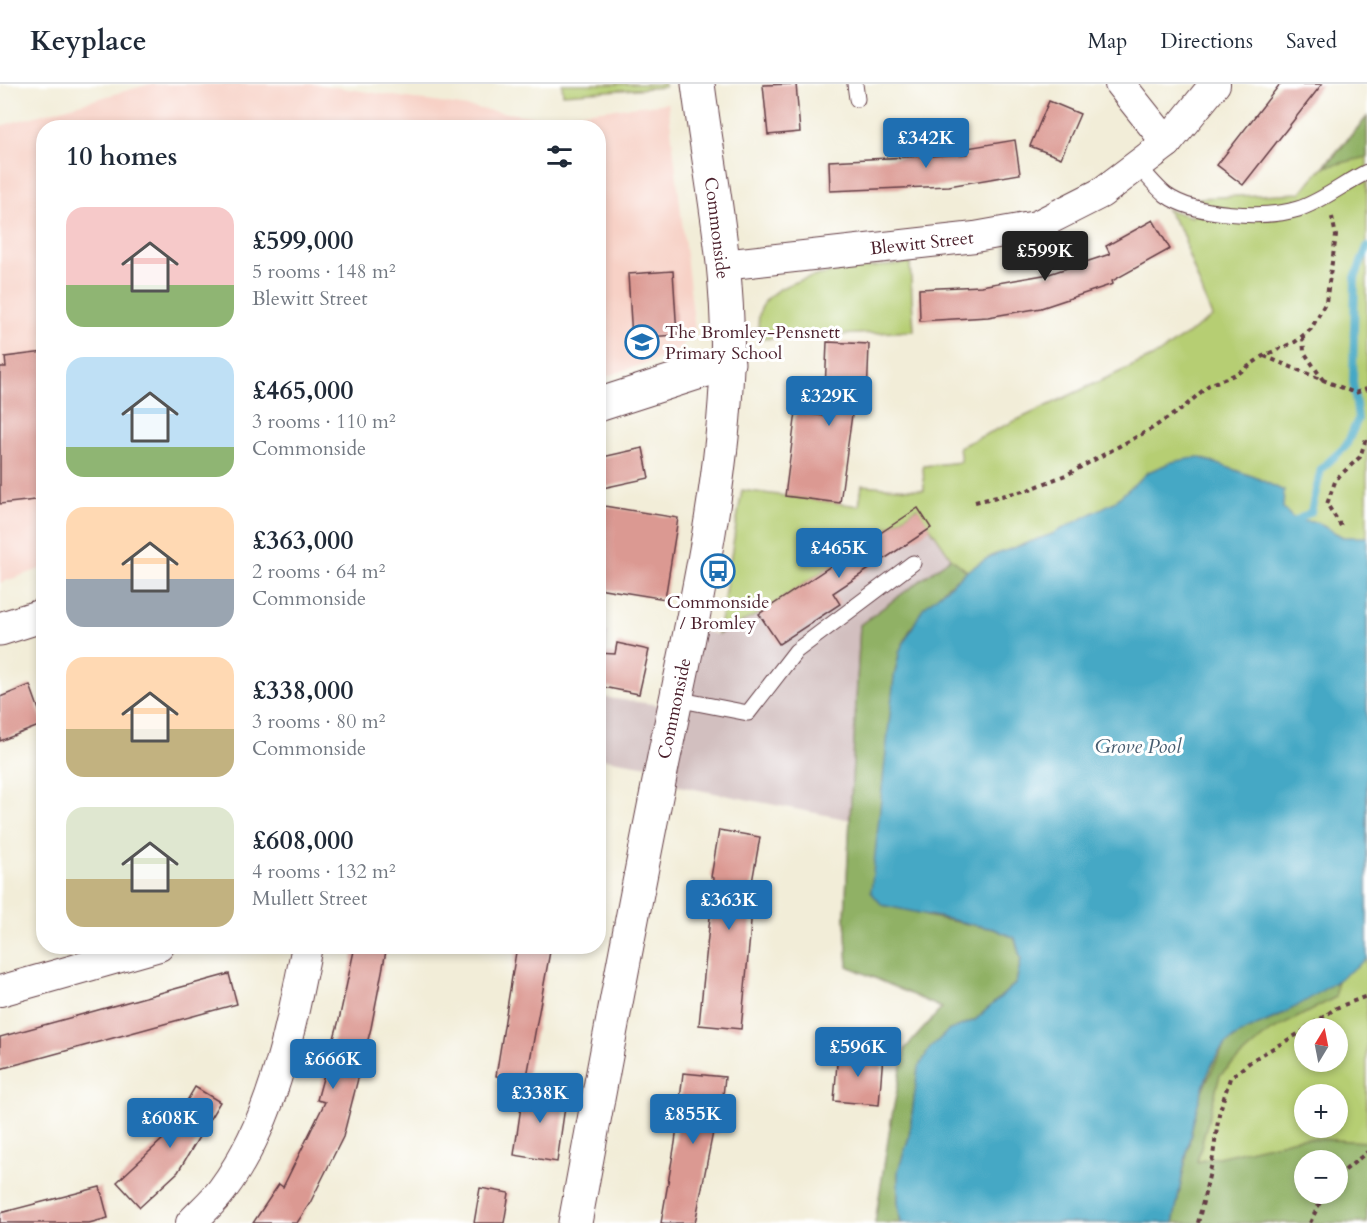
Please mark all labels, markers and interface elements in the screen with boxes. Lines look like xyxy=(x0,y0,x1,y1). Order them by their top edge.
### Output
text: Keyplace xyxy=(30,22,147,60)
text: Map xyxy=(1087,27,1127,56)
text: Directions xyxy=(1160,27,1253,56)
text: Saved xyxy=(1286,27,1337,56)
pin: £342K xyxy=(884,118,968,169)
text: £342K xyxy=(897,124,955,151)
text: 10 homes xyxy=(66,139,177,174)
icon: filters xyxy=(543,140,576,173)
street label: Commonside xyxy=(698,176,735,281)
text: £599,000 xyxy=(252,223,354,258)
street label: Blewitt Street xyxy=(869,225,975,262)
icon: home xyxy=(114,231,186,303)
pin: £599K xyxy=(1003,231,1087,282)
text: £599K xyxy=(1016,237,1074,264)
text: 5 rooms · 148 m² xyxy=(252,258,396,285)
text: Blewitt Street xyxy=(252,285,368,312)
place label: The Bromley-Pensnett Primary School xyxy=(665,320,840,366)
school or university icon: The Bromley-Pensnett Primary School xyxy=(624,324,660,360)
text: £465,000 xyxy=(252,373,354,408)
pin: £329K xyxy=(787,376,871,427)
icon: home xyxy=(114,381,186,453)
text: £329K xyxy=(800,382,858,409)
text: 3 rooms · 110 m² xyxy=(252,408,396,435)
text: Commonside xyxy=(252,435,366,462)
text: £363,000 xyxy=(252,523,354,558)
pin: £465K xyxy=(797,528,881,579)
icon: home xyxy=(114,531,186,603)
text: £465K xyxy=(810,534,868,561)
bus stop icon: Commonside / Bromley xyxy=(700,553,736,589)
text: 2 rooms · 64 m² xyxy=(252,558,385,585)
text: Commonside xyxy=(252,585,366,612)
place label: Commonside / Bromley xyxy=(667,590,769,636)
street label: Commonside xyxy=(652,656,697,761)
text: £338,000 xyxy=(252,673,354,708)
icon: home xyxy=(114,681,186,753)
text: 3 rooms · 80 m² xyxy=(252,708,385,735)
water label: Grove Pool xyxy=(1095,733,1182,760)
text: Commonside xyxy=(252,735,366,762)
text: £608,000 xyxy=(252,823,354,858)
icon: home xyxy=(114,831,186,903)
text: 4 rooms · 132 m² xyxy=(252,858,396,885)
pin: £363K xyxy=(687,880,771,931)
text: Mullett Street xyxy=(252,885,367,912)
text: £363K xyxy=(700,886,758,913)
north arrow xyxy=(1294,1018,1348,1072)
map controls xyxy=(1294,1018,1348,1204)
pin: £596K xyxy=(816,1027,900,1078)
text: £596K xyxy=(829,1033,887,1060)
pin: £666K xyxy=(291,1039,375,1090)
text: £666K xyxy=(304,1045,362,1072)
pin: £338K xyxy=(498,1073,582,1124)
text: £338K xyxy=(511,1079,569,1106)
button: + xyxy=(1294,1084,1348,1138)
pin: £855K xyxy=(651,1094,735,1145)
pin: £608K xyxy=(128,1098,212,1149)
text: £855K xyxy=(664,1100,722,1127)
text: £608K xyxy=(141,1104,199,1131)
button: − xyxy=(1294,1150,1348,1204)

